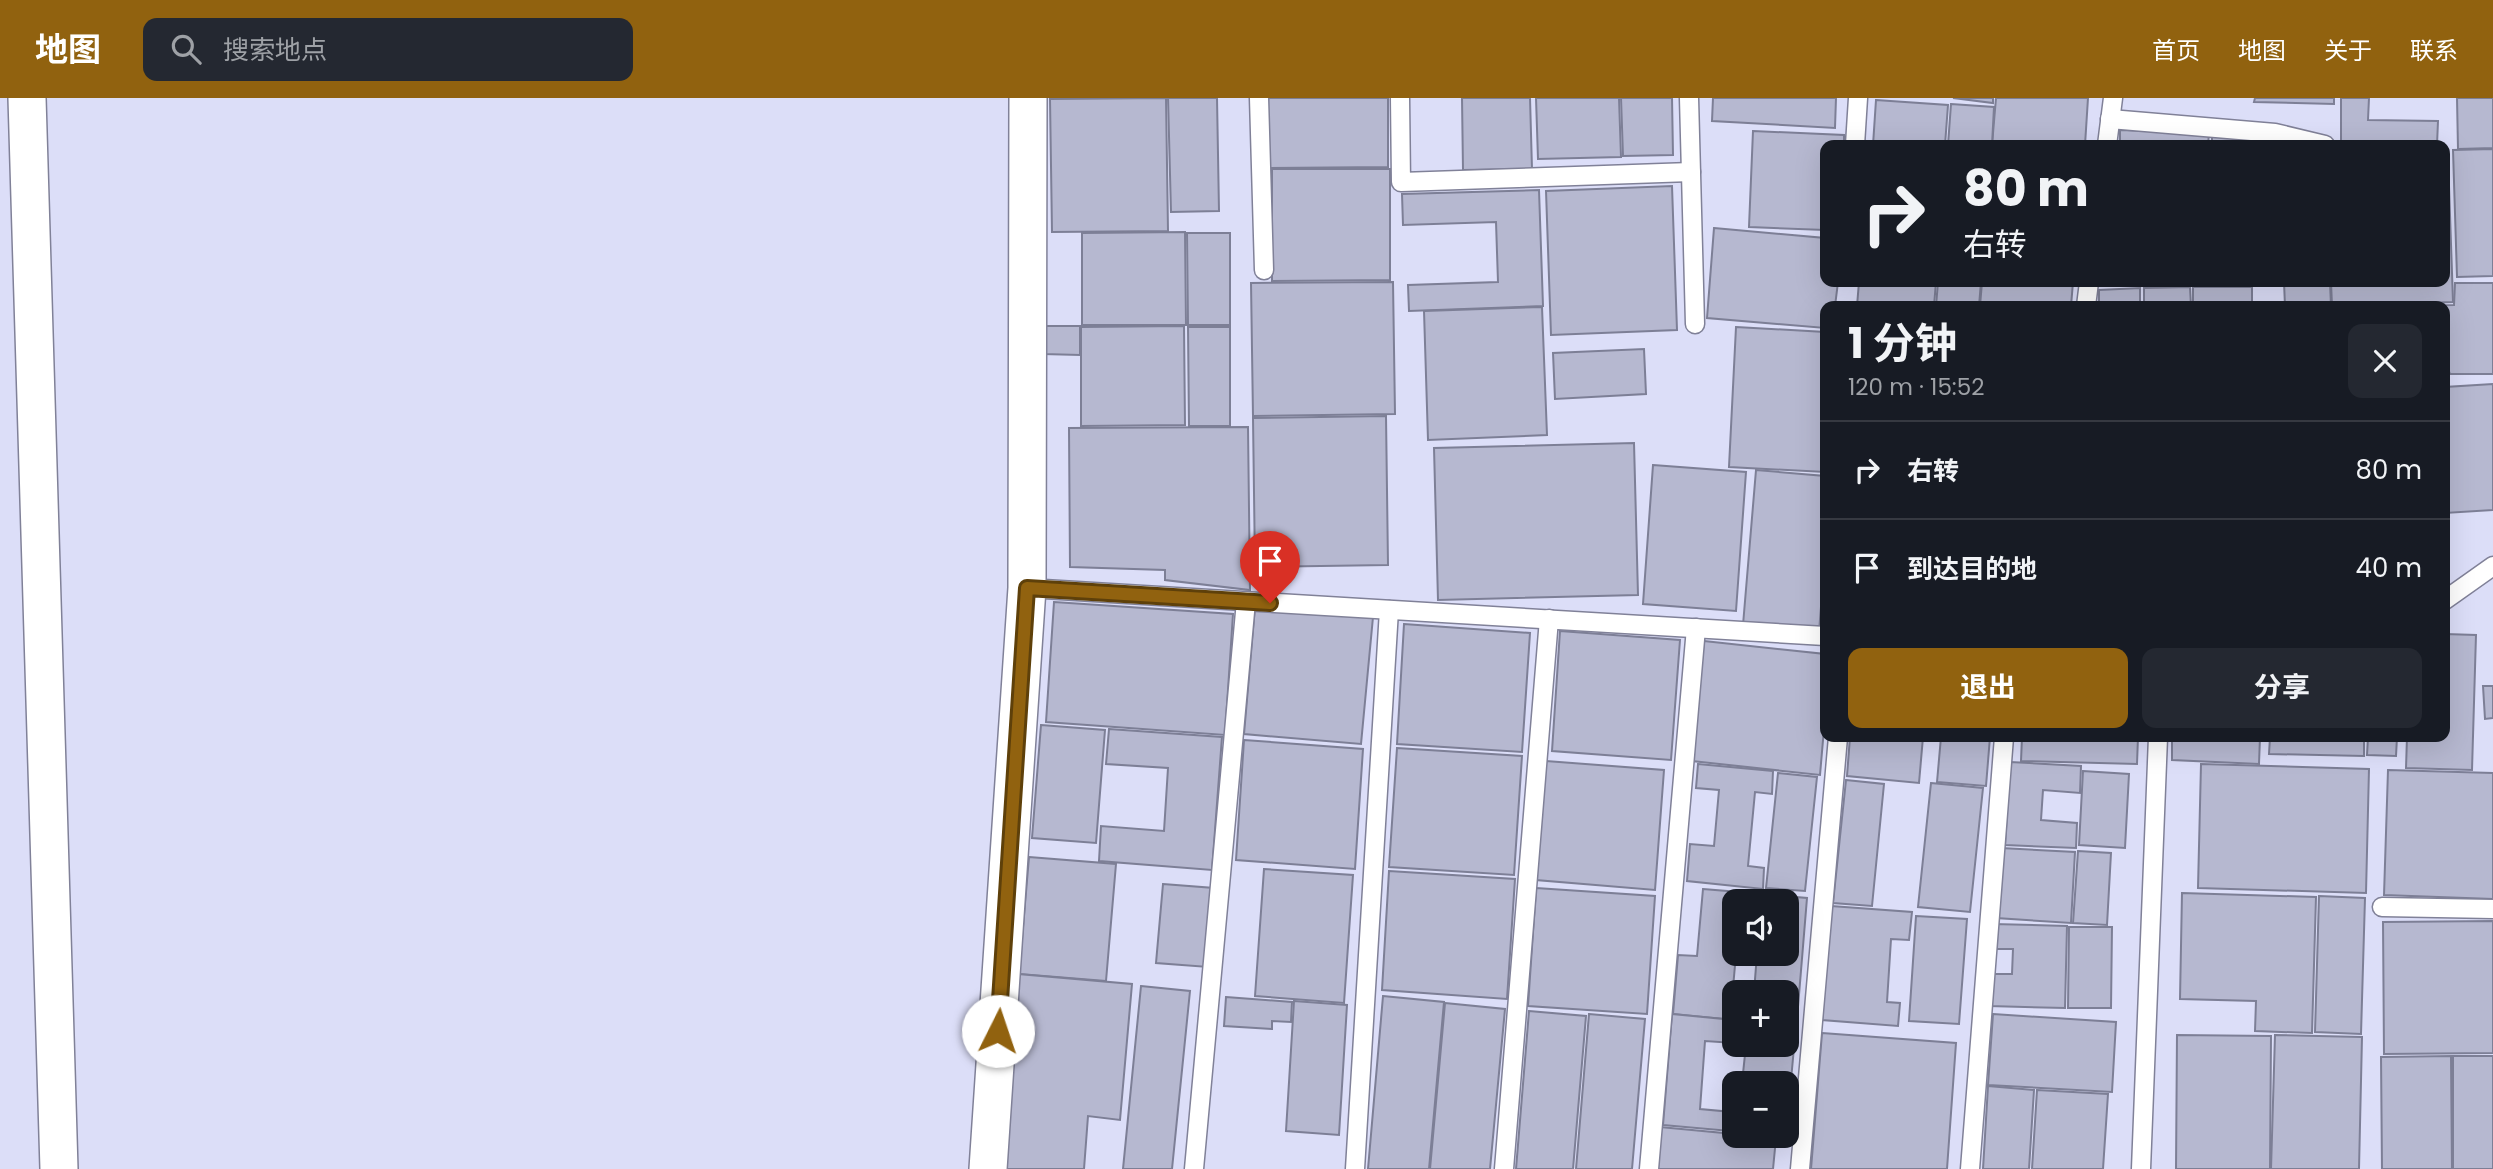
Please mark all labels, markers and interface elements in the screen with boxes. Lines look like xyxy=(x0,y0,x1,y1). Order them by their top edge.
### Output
search box xyxy=(143,18,633,81)
text: 地图 xyxy=(35,26,101,73)
icon: search xyxy=(167,30,205,68)
text: 搜索地点 xyxy=(223,32,327,68)
text: 首页 xyxy=(2152,34,2200,67)
text: 地图 xyxy=(2238,34,2286,67)
text: 关于 xyxy=(2324,34,2372,67)
text: 联系 xyxy=(2410,34,2458,67)
text: 80 m xyxy=(1963,155,2089,223)
icon: right xyxy=(1848,168,1939,259)
text: 右转 xyxy=(1963,222,2027,267)
text: 1 分钟 xyxy=(1848,314,1957,373)
button: close xyxy=(2348,324,2422,398)
text: 120 m · 15:52 xyxy=(1848,371,1984,403)
icon: right xyxy=(1848,451,1886,489)
text: 80 m xyxy=(2356,452,2422,488)
text: 右转 xyxy=(1907,453,1959,489)
pin xyxy=(1240,531,1300,603)
icon: arrive xyxy=(1251,542,1289,580)
icon: arrive xyxy=(1848,549,1886,587)
text: 40 m xyxy=(2356,550,2422,586)
text: 到达目的地 xyxy=(1907,551,2037,587)
button: 退出 xyxy=(1848,648,2128,728)
button: 分享 xyxy=(2142,648,2422,728)
map controls xyxy=(1722,889,1799,1148)
button: sound xyxy=(1722,889,1799,966)
button: + xyxy=(1722,980,1799,1057)
position arrow xyxy=(961,994,1035,1068)
button: − xyxy=(1722,1071,1799,1148)

